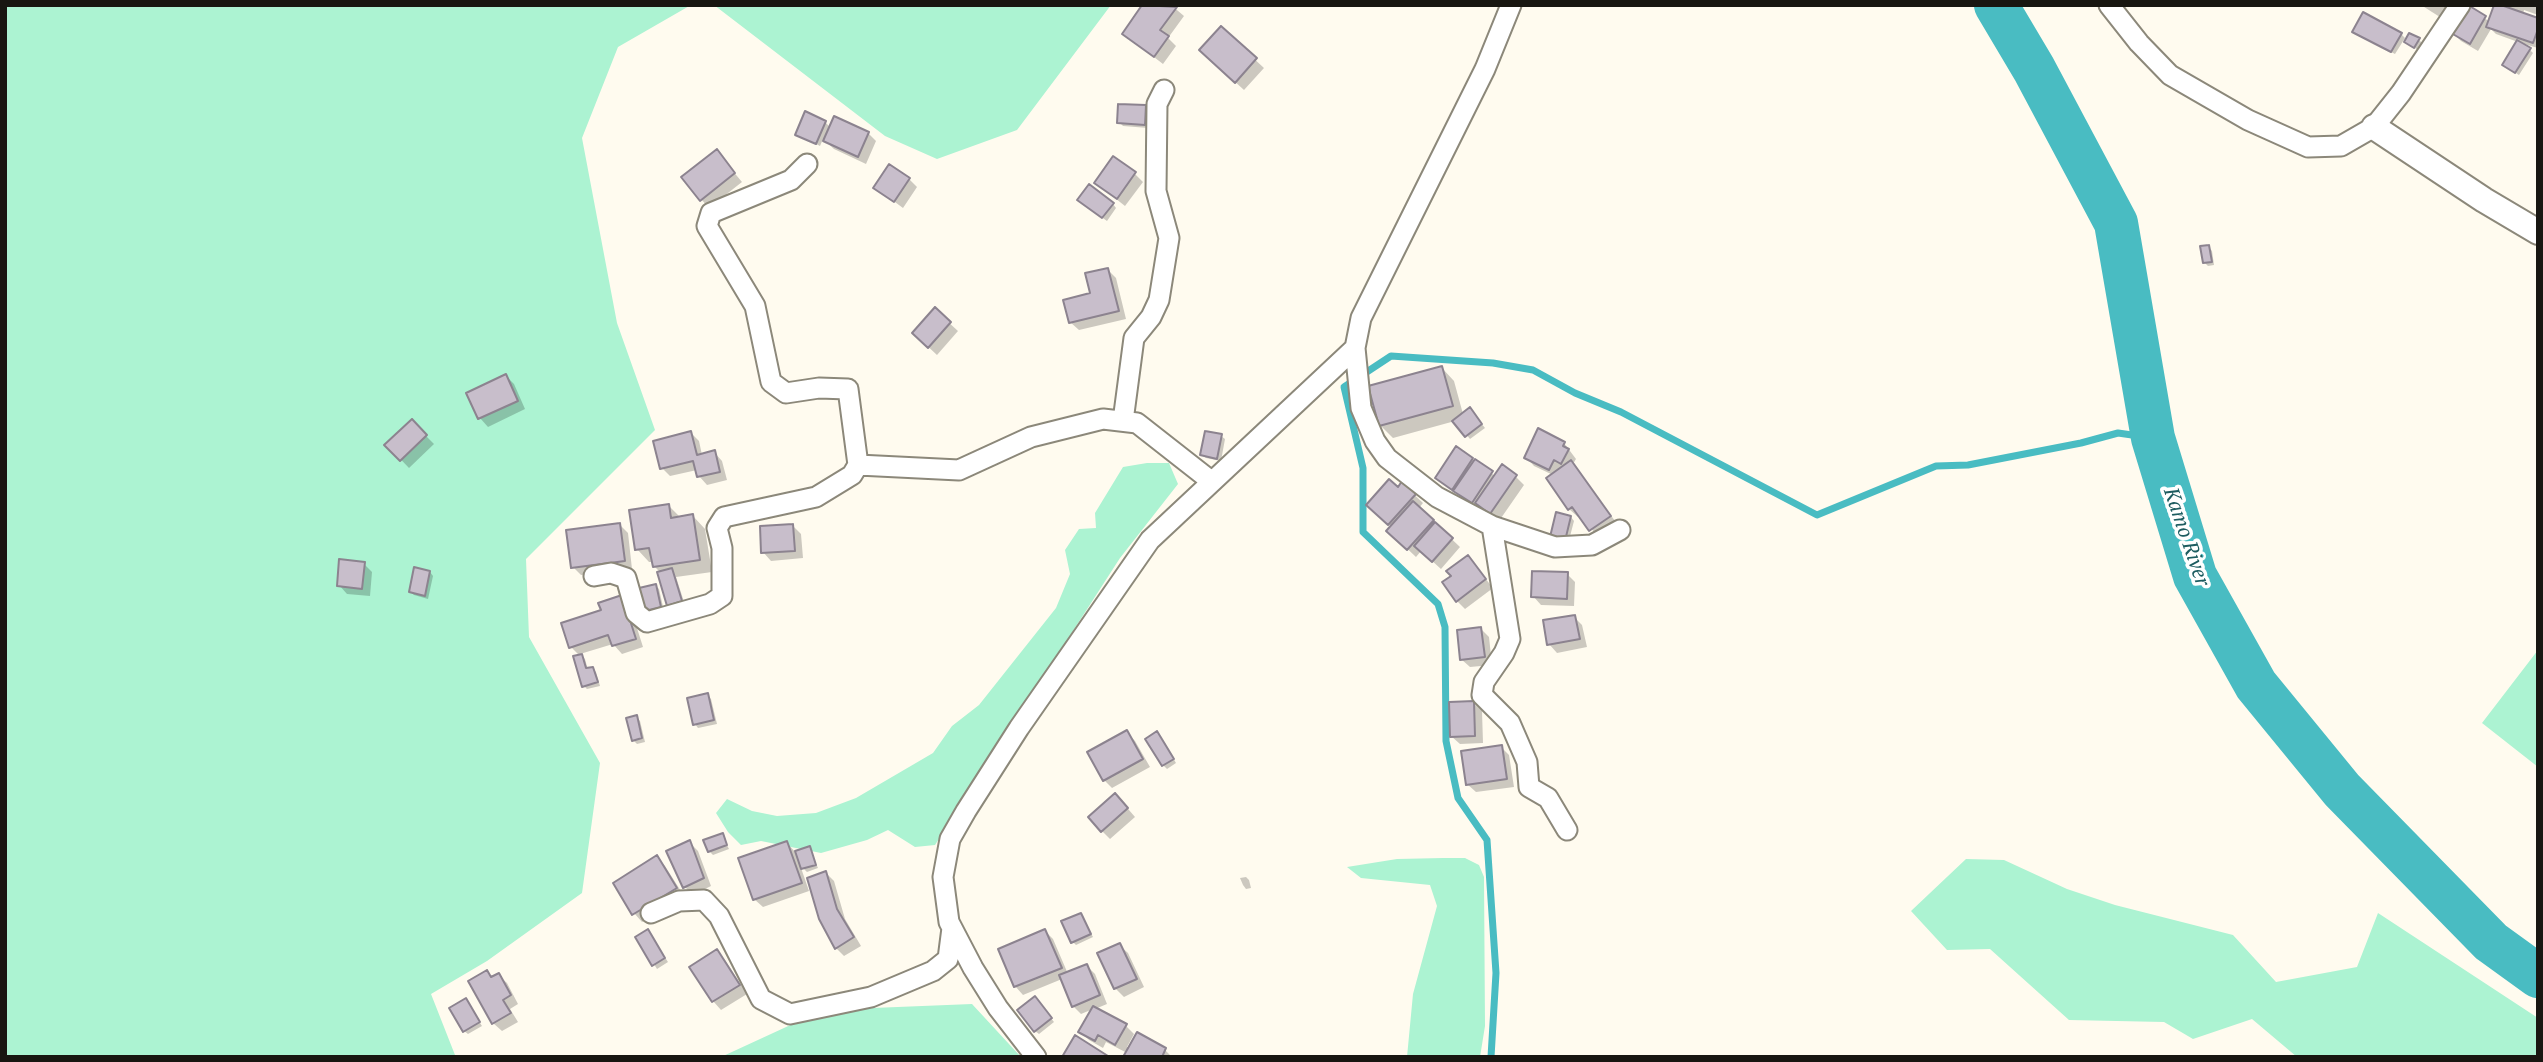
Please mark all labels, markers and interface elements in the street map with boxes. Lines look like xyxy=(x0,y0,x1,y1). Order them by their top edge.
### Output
water label: Kamo River xyxy=(2157,484,2215,590)

